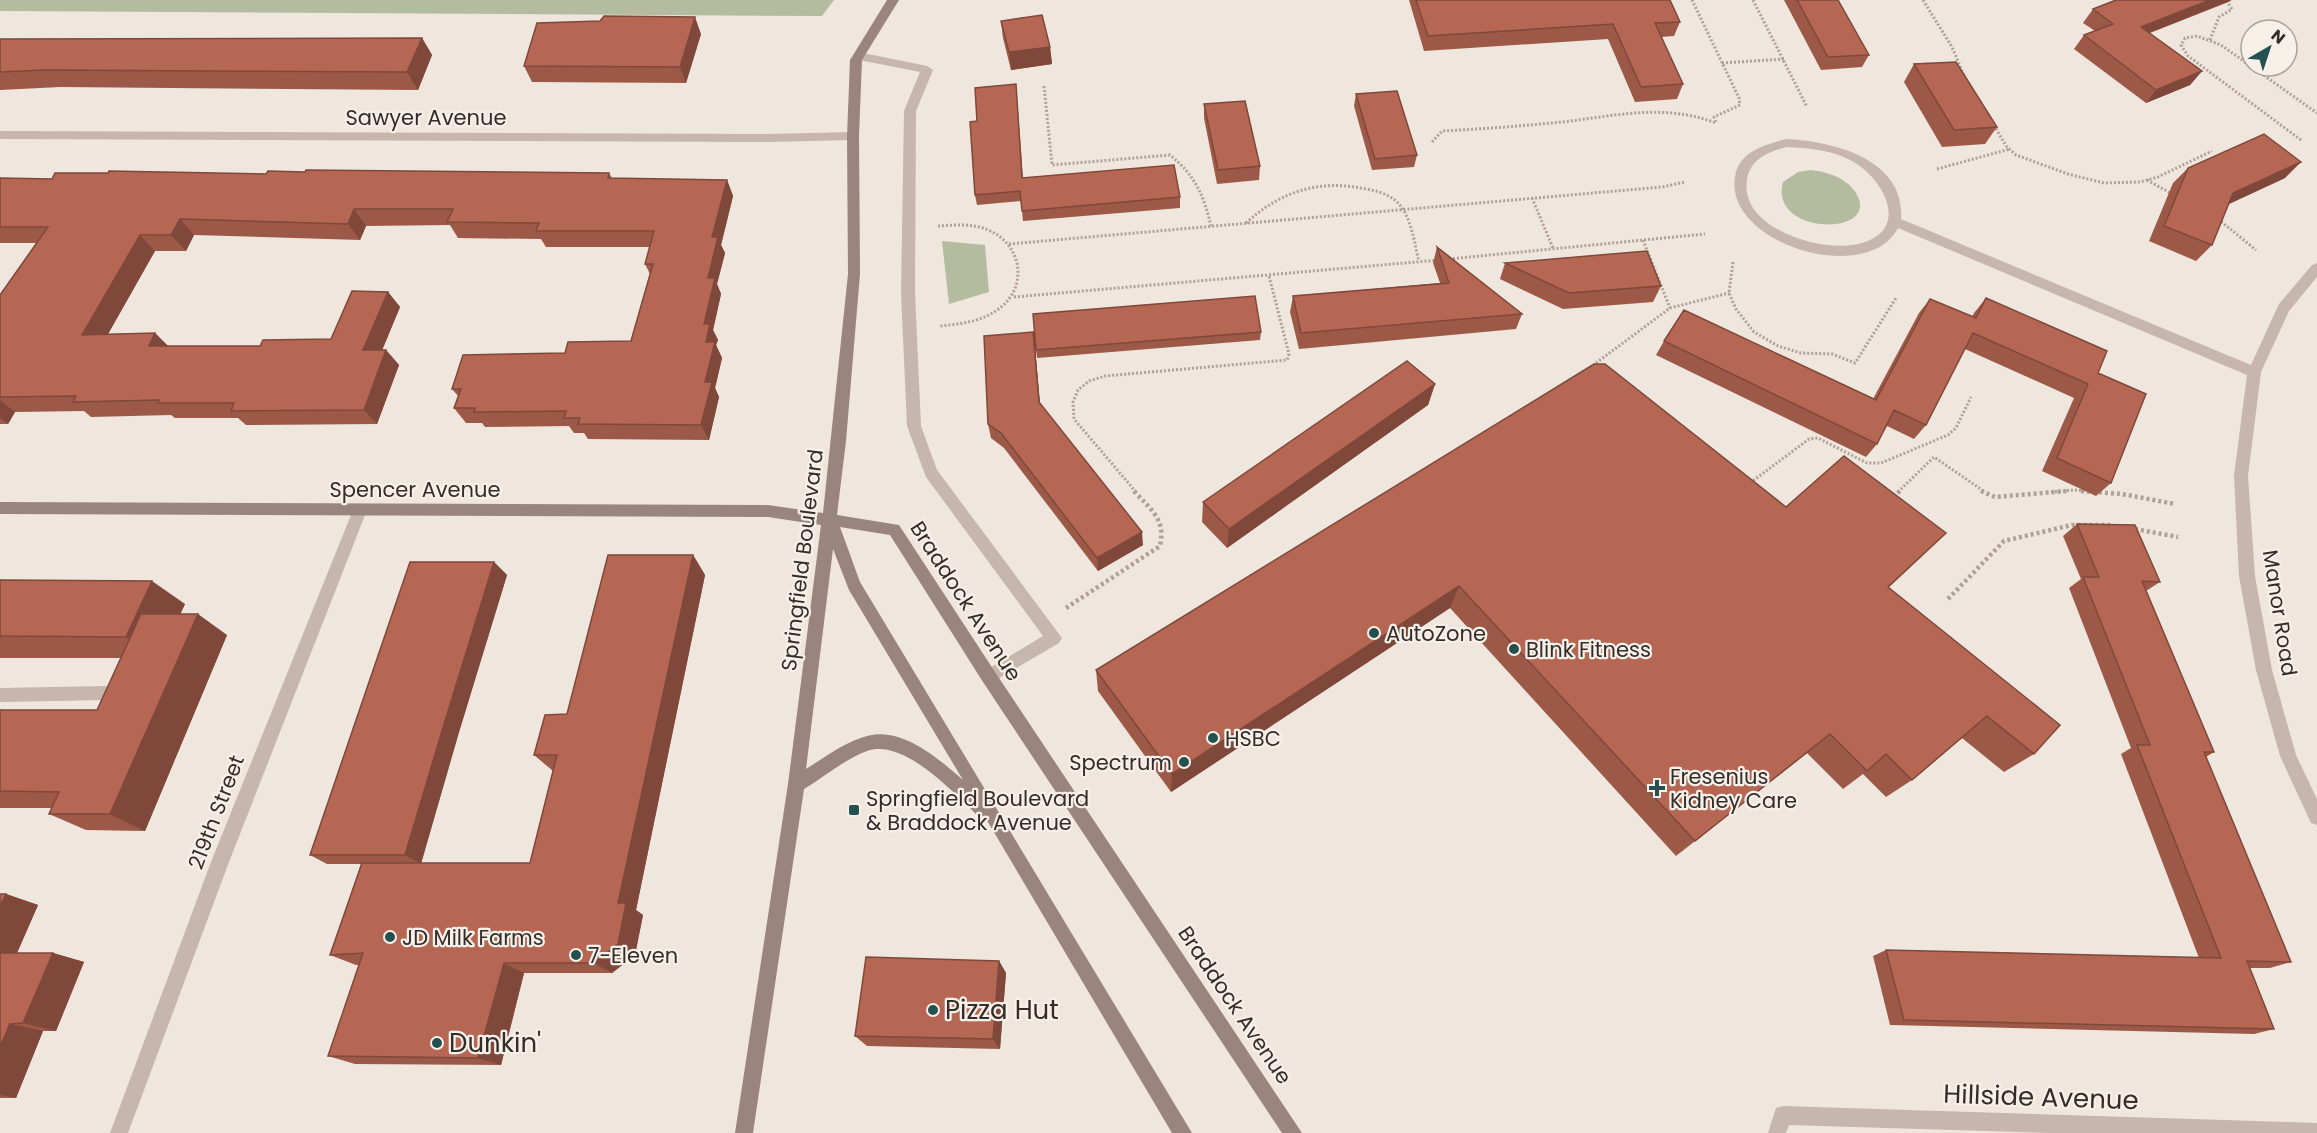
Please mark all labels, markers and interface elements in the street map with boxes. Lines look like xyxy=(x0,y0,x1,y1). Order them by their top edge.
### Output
north arrow xyxy=(2239,18,2299,78)
text: N xyxy=(2266,24,2290,49)
street label: Sawyer Avenue xyxy=(346,103,506,132)
street label: Springfield Boulevard xyxy=(774,447,830,673)
street label: Spencer Avenue xyxy=(329,475,501,504)
street label: Braddock Avenue xyxy=(904,516,1028,686)
street label: Manor Road xyxy=(2256,548,2304,678)
place label: AutoZone xyxy=(1386,619,1486,648)
marker: AutoZone xyxy=(1367,626,1381,640)
place label: Blink Fitness xyxy=(1526,635,1651,664)
marker: Blink Fitness xyxy=(1507,642,1521,656)
place label: HSBC xyxy=(1225,724,1281,753)
marker: HSBC xyxy=(1206,731,1220,745)
place label: Spectrum xyxy=(1069,748,1172,777)
street label: 219th Street xyxy=(181,751,251,873)
marker: Spectrum xyxy=(1177,755,1191,769)
place label: Fresenius Kidney Care xyxy=(1670,762,1797,815)
marker: Fresenius Kidney Care xyxy=(1648,779,1666,797)
place label: Springfield Boulevard & Braddock Avenue xyxy=(866,784,1089,837)
marker: Springfield Boulevard & Braddock Avenue xyxy=(847,803,861,817)
street label: Braddock Avenue xyxy=(1171,920,1299,1090)
place label: JD Milk Farms xyxy=(402,923,544,952)
marker: JD Milk Farms xyxy=(383,930,397,944)
place label: 7-Eleven xyxy=(588,941,678,970)
marker: 7-Eleven xyxy=(569,948,583,962)
place label: Pizza Hut xyxy=(945,992,1059,1028)
marker: Pizza Hut xyxy=(926,1003,940,1017)
place label: Dunkin' xyxy=(449,1025,541,1061)
marker: Dunkin' xyxy=(430,1036,444,1050)
street label: Hillside Avenue xyxy=(1943,1076,2139,1118)

